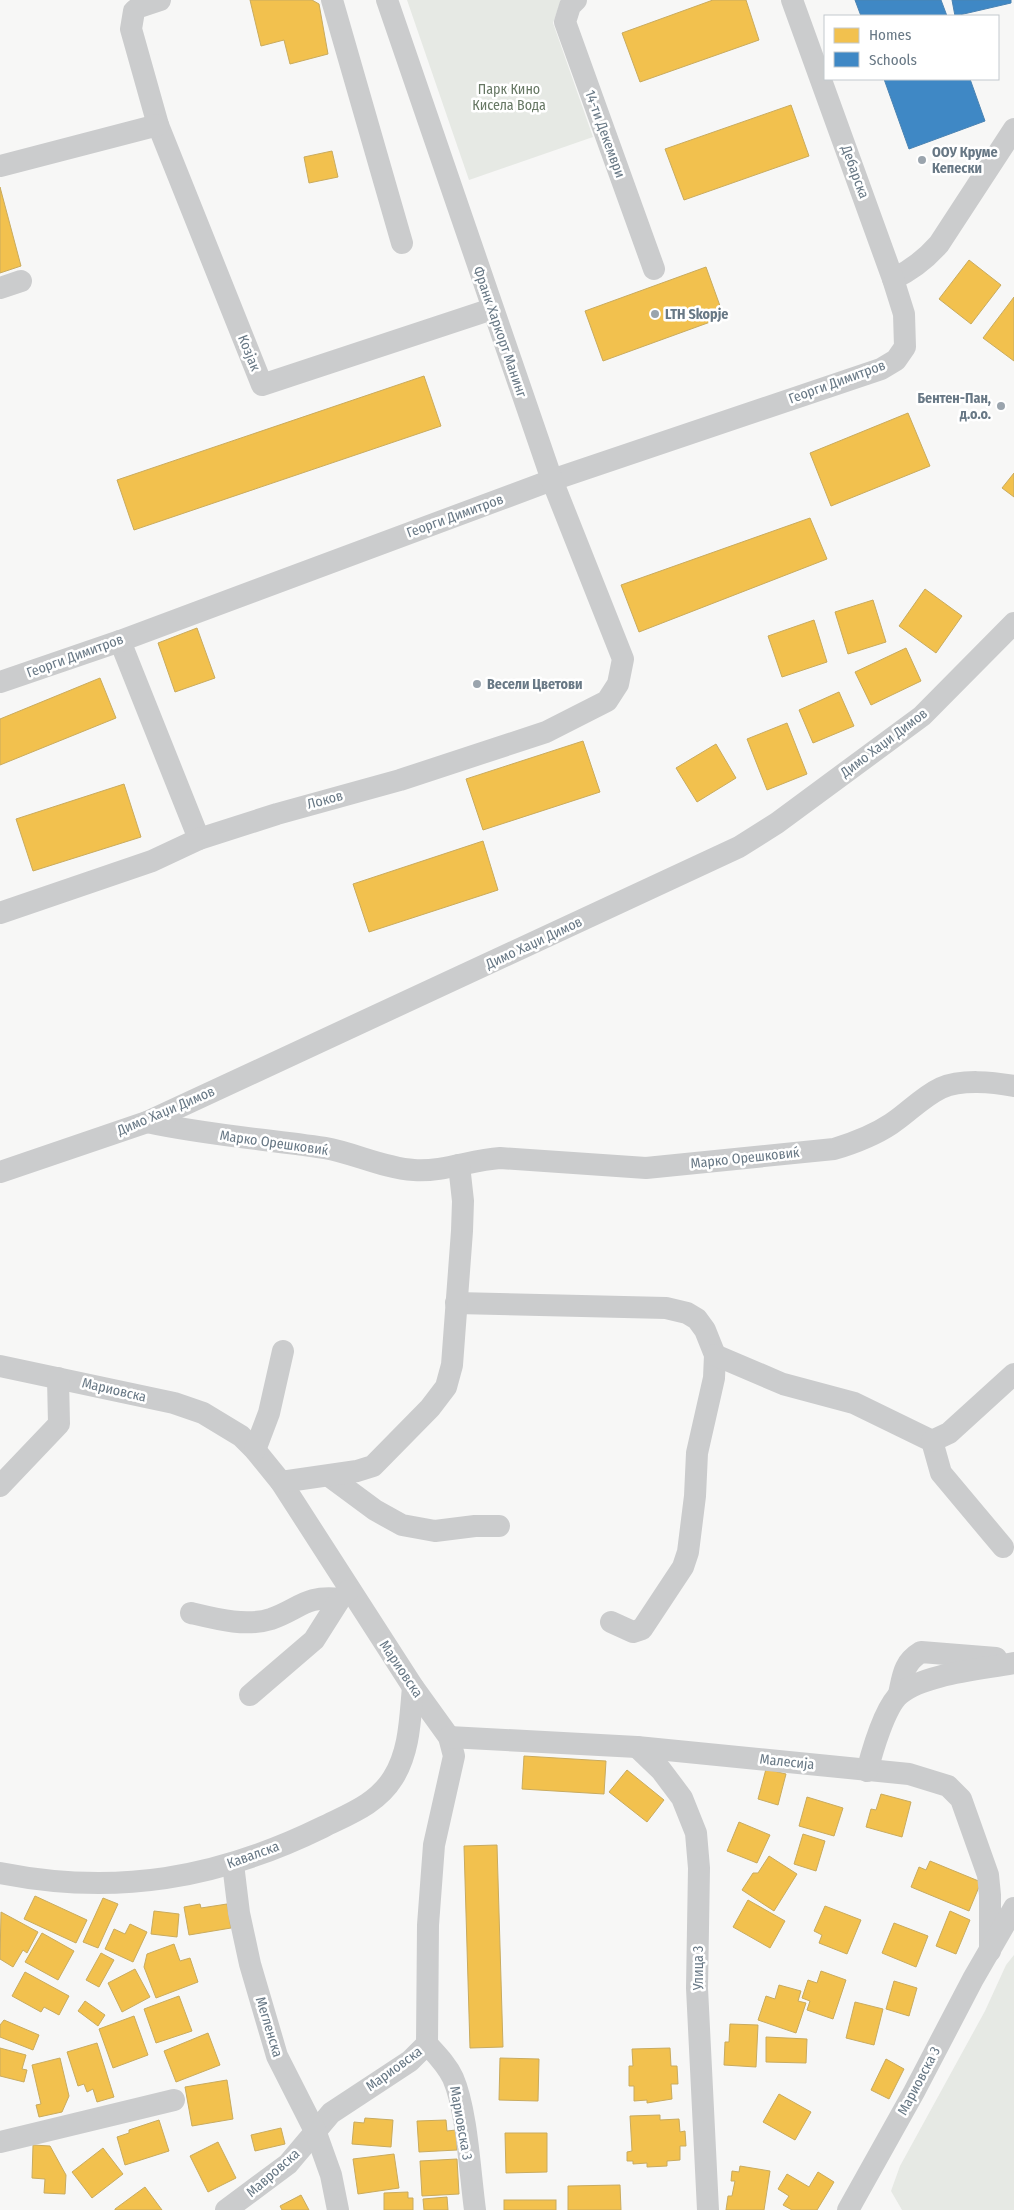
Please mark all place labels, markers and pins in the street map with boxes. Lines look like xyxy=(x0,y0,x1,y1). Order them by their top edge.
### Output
place label: ООУ Круме Кепески xyxy=(932,144,998,177)
marker: ООУ Круме Кепески xyxy=(916,154,928,166)
place label: LTH Skopje xyxy=(665,306,728,323)
marker: LTH Skopje xyxy=(649,308,661,320)
place label: Бентен-Пан, д.о.о. xyxy=(917,390,991,423)
marker: Бентен-Пан, д.о.о. xyxy=(995,400,1007,412)
place label: Весели Цветови xyxy=(487,676,583,693)
marker: Весели Цветови xyxy=(471,678,483,690)

